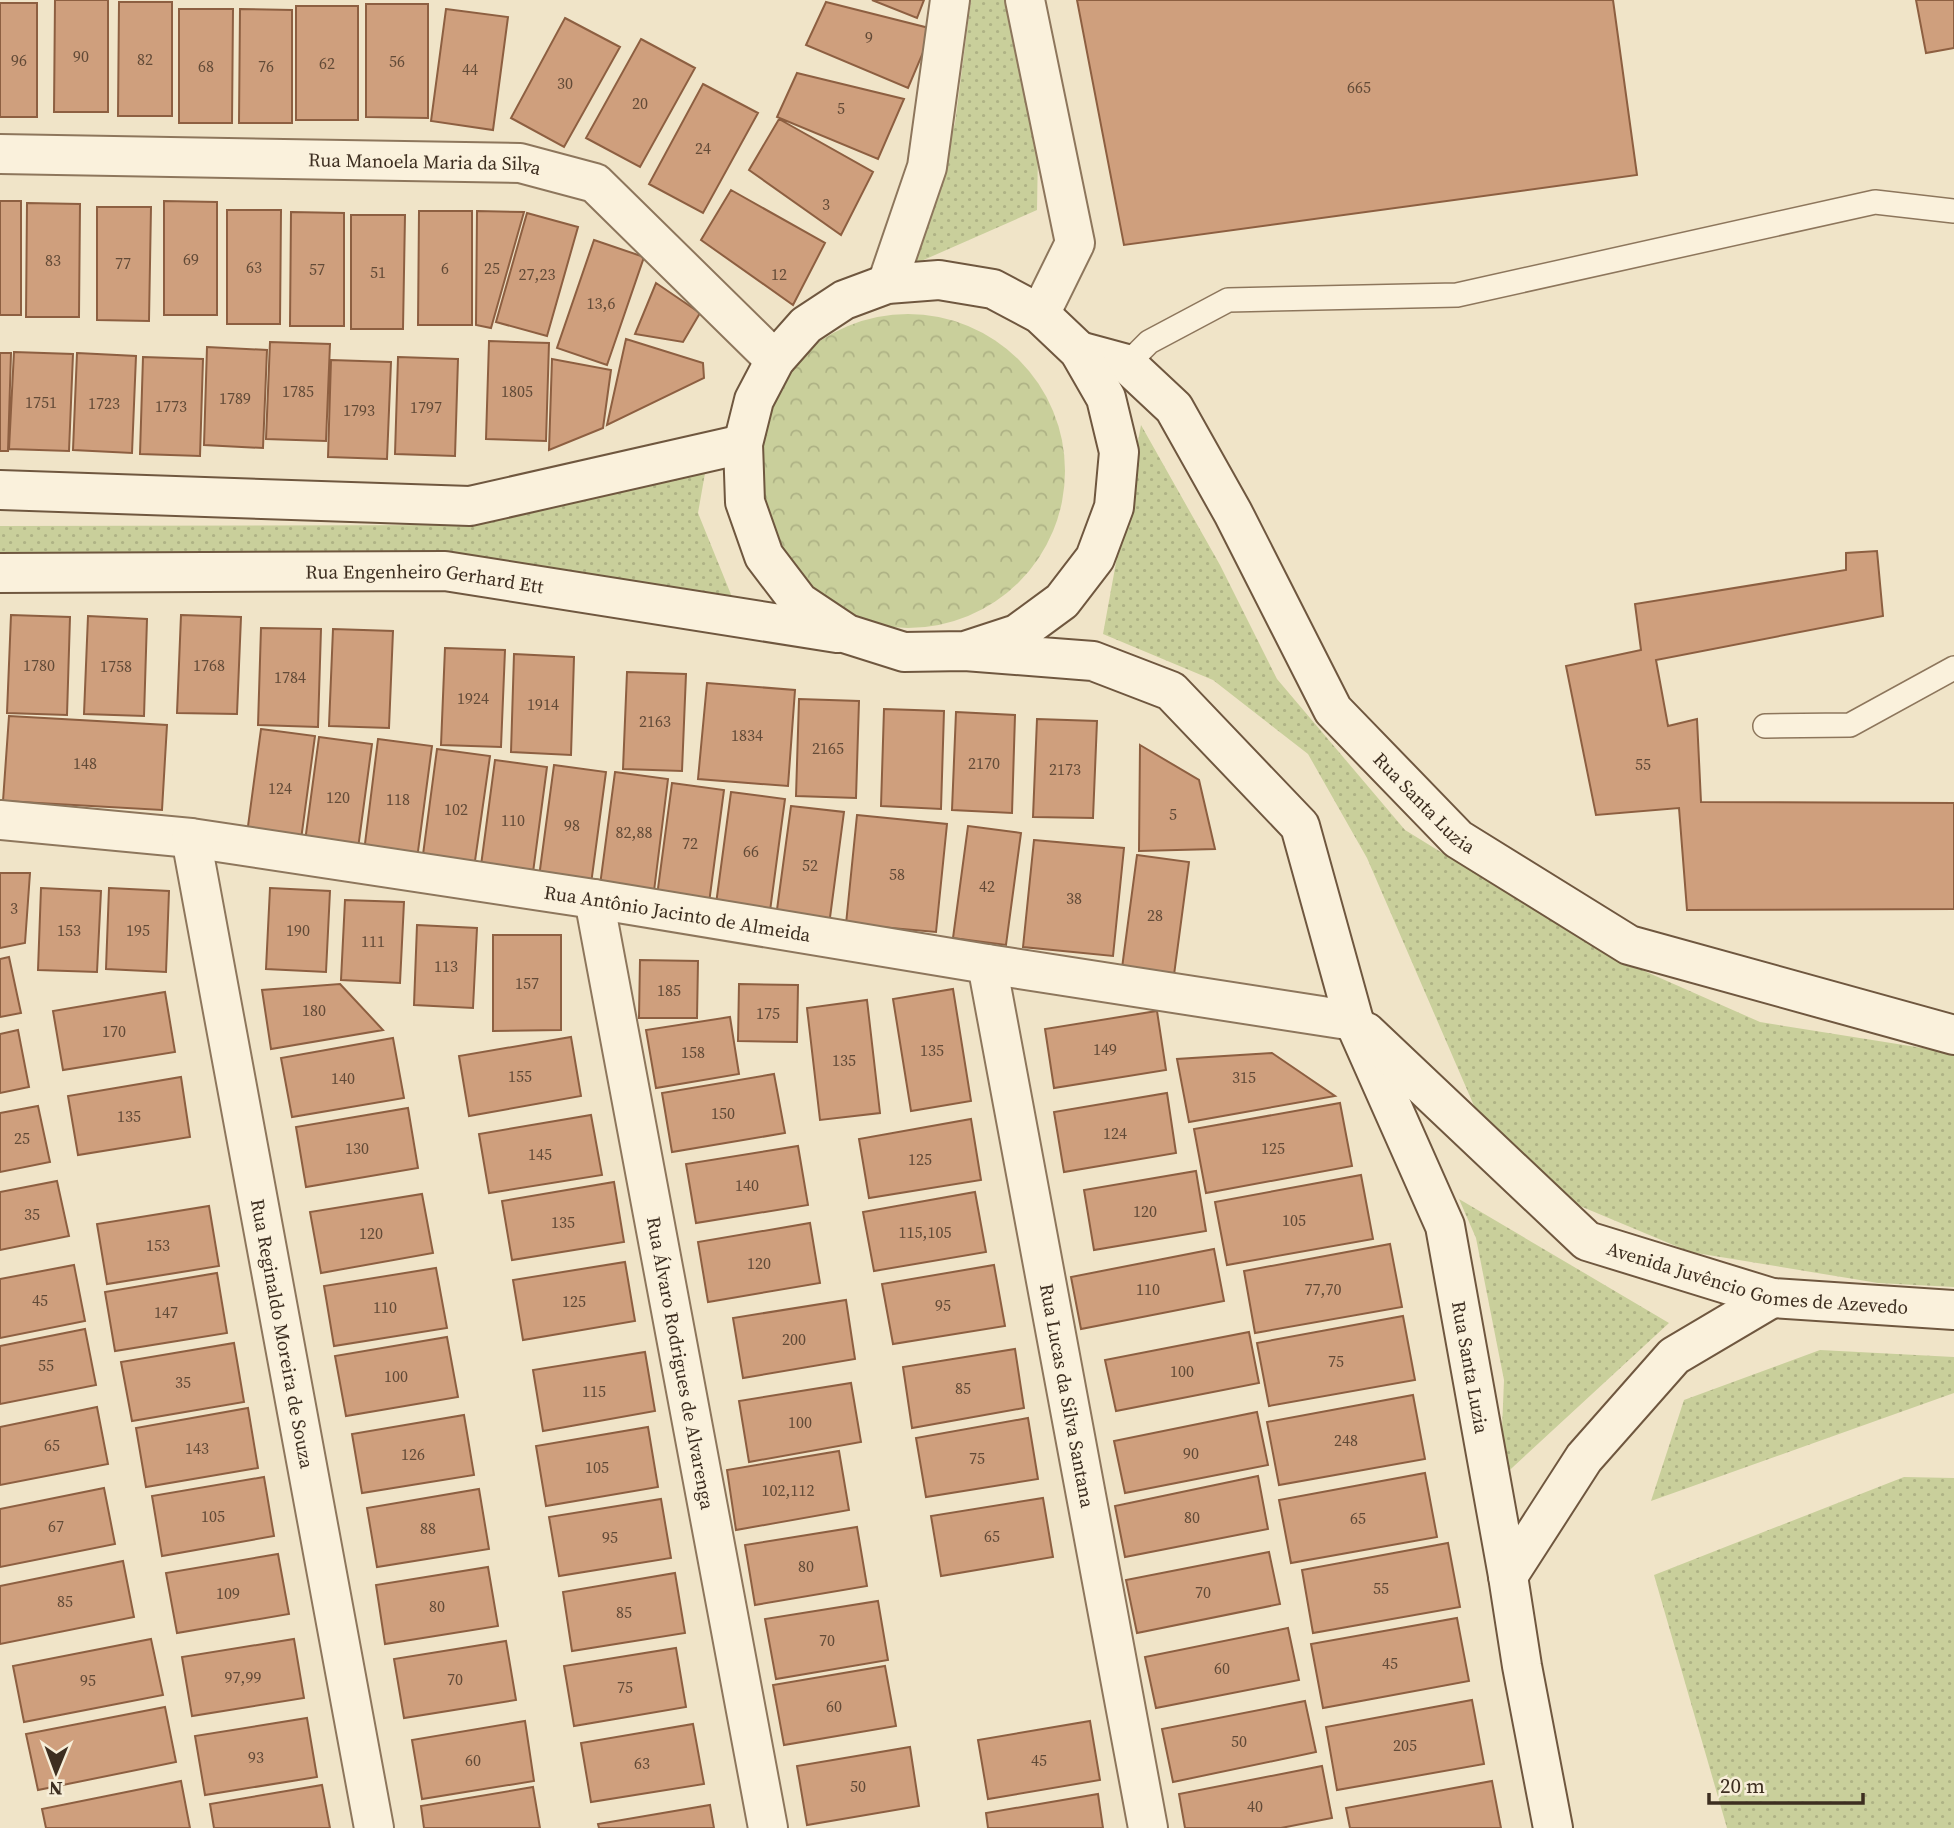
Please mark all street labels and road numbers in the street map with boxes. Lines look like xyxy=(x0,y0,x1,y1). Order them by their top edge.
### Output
street label: Rua Manoela Maria da Silva xyxy=(308,146,545,181)
street label: Rua Engenheiro Gerhard Ett xyxy=(305,558,546,600)
street label: Rua Santa Luzia xyxy=(1368,746,1480,860)
street label: Rua Antônio Jacinto de Almeida xyxy=(542,879,813,948)
street label: Rua Reginaldo Moreira de Souza xyxy=(245,1197,320,1471)
street label: Rua Álvaro Rodrigues de Alvarenga xyxy=(641,1214,721,1512)
street label: Avenida Juvêncio Gomes de Azevedo xyxy=(1604,1235,1909,1320)
street label: Rua Lucas da Silva Santana xyxy=(1034,1281,1101,1510)
street label: Rua Santa Luzia xyxy=(1446,1299,1495,1436)

